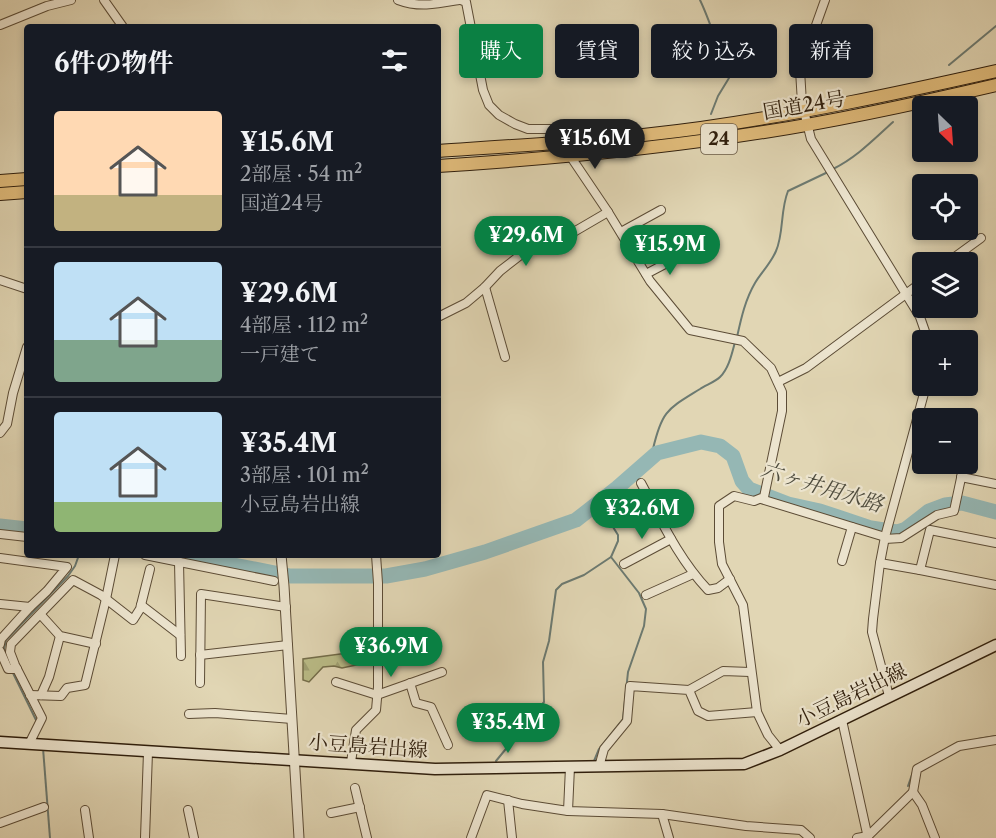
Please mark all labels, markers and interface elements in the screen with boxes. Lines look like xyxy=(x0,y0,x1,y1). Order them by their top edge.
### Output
chip: 購入 xyxy=(459,24,543,78)
chip: 賃貸 xyxy=(555,24,639,78)
chip: 絞り込み xyxy=(651,24,777,78)
chip: 新着 xyxy=(789,24,873,78)
icon: filters xyxy=(378,44,411,77)
text: 6件の物件 xyxy=(54,47,174,79)
street label: 国道24号 xyxy=(761,86,847,124)
north arrow xyxy=(912,96,978,162)
map controls xyxy=(912,96,978,474)
pin: ¥15.6M xyxy=(546,119,644,170)
road number: 24 xyxy=(701,124,737,154)
text: ¥15.6M xyxy=(240,126,334,158)
text: ¥15.6M xyxy=(559,126,631,150)
icon: home xyxy=(102,135,174,207)
text: 2部屋 · 54 m² xyxy=(240,162,362,186)
button: locate xyxy=(912,174,978,240)
text: 国道24号 xyxy=(240,191,323,215)
pin: ¥29.6M xyxy=(477,216,575,267)
text: ¥29.6M xyxy=(488,223,564,247)
pin: ¥15.9M xyxy=(621,225,719,276)
text: ¥15.9M xyxy=(634,232,706,256)
button: layers xyxy=(912,252,978,318)
text: ¥29.6M xyxy=(240,277,338,309)
icon: home xyxy=(102,286,174,358)
text: 4部屋 · 112 m² xyxy=(240,313,368,337)
button: + xyxy=(912,330,978,396)
text: 一戸建て xyxy=(240,342,320,366)
button: − xyxy=(912,408,978,474)
text: ¥35.4M xyxy=(240,427,337,459)
icon: home xyxy=(102,436,174,508)
water label: 六ヶ井用水路 xyxy=(758,456,888,517)
text: 3部屋 · 101 m² xyxy=(240,463,369,487)
pin: ¥32.6M xyxy=(593,489,691,540)
text: 小豆島岩出線 xyxy=(240,492,360,516)
text: ¥32.6M xyxy=(604,496,680,520)
pin: ¥36.9M xyxy=(342,627,440,678)
text: ¥36.9M xyxy=(353,634,429,658)
street label: 小豆島岩出線 xyxy=(792,658,910,732)
pin: ¥35.4M xyxy=(459,703,557,754)
text: ¥35.4M xyxy=(471,710,545,734)
street label: 小豆島岩出線 xyxy=(307,730,429,762)

